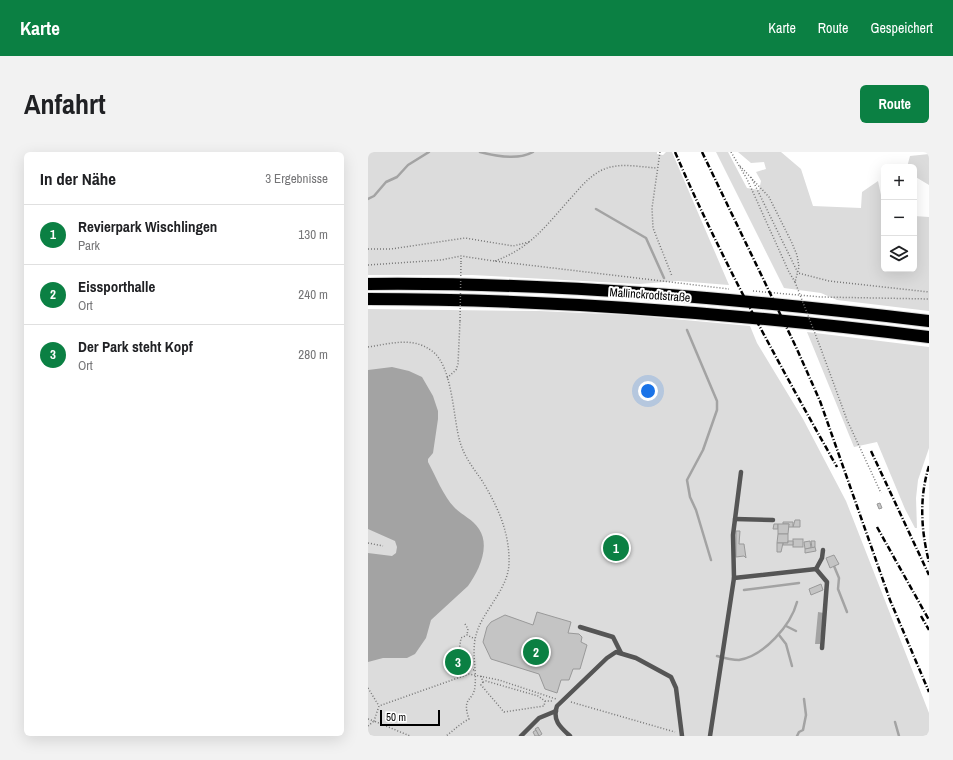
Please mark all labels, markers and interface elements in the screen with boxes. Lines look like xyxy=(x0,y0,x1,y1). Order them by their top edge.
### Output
text: Karte xyxy=(20,15,60,41)
text: Karte xyxy=(768,19,796,37)
text: Route xyxy=(818,19,848,37)
text: Gespeichert xyxy=(870,19,933,37)
text: Anfahrt xyxy=(24,85,106,123)
button: Route xyxy=(860,85,929,123)
map controls xyxy=(881,164,917,272)
button: + xyxy=(881,164,917,200)
text: In der Nähe xyxy=(40,167,116,190)
text: 3 Ergebnisse xyxy=(265,170,328,187)
button: − xyxy=(881,200,917,236)
text: Revierpark Wischlingen xyxy=(78,216,217,237)
text: 1 xyxy=(50,226,56,243)
text: 130 m xyxy=(298,226,328,243)
button: layers xyxy=(881,236,917,272)
text: Park xyxy=(78,237,100,254)
text: Eissporthalle xyxy=(78,276,155,297)
street label: Mallinckrodtstraße xyxy=(609,284,691,306)
text: 2 xyxy=(50,286,56,303)
text: 240 m xyxy=(298,286,328,303)
text: Ort xyxy=(78,297,93,314)
text: Der Park steht Kopf xyxy=(78,336,193,357)
text: 3 xyxy=(50,346,56,363)
text: 280 m xyxy=(298,346,328,363)
text: Ort xyxy=(78,357,93,374)
your location xyxy=(638,381,658,401)
pin: 1 xyxy=(603,533,629,563)
pin: 2 xyxy=(523,637,549,667)
pin: 3 xyxy=(445,647,471,677)
scale bar xyxy=(380,708,440,727)
text: 50 m xyxy=(386,710,406,724)

